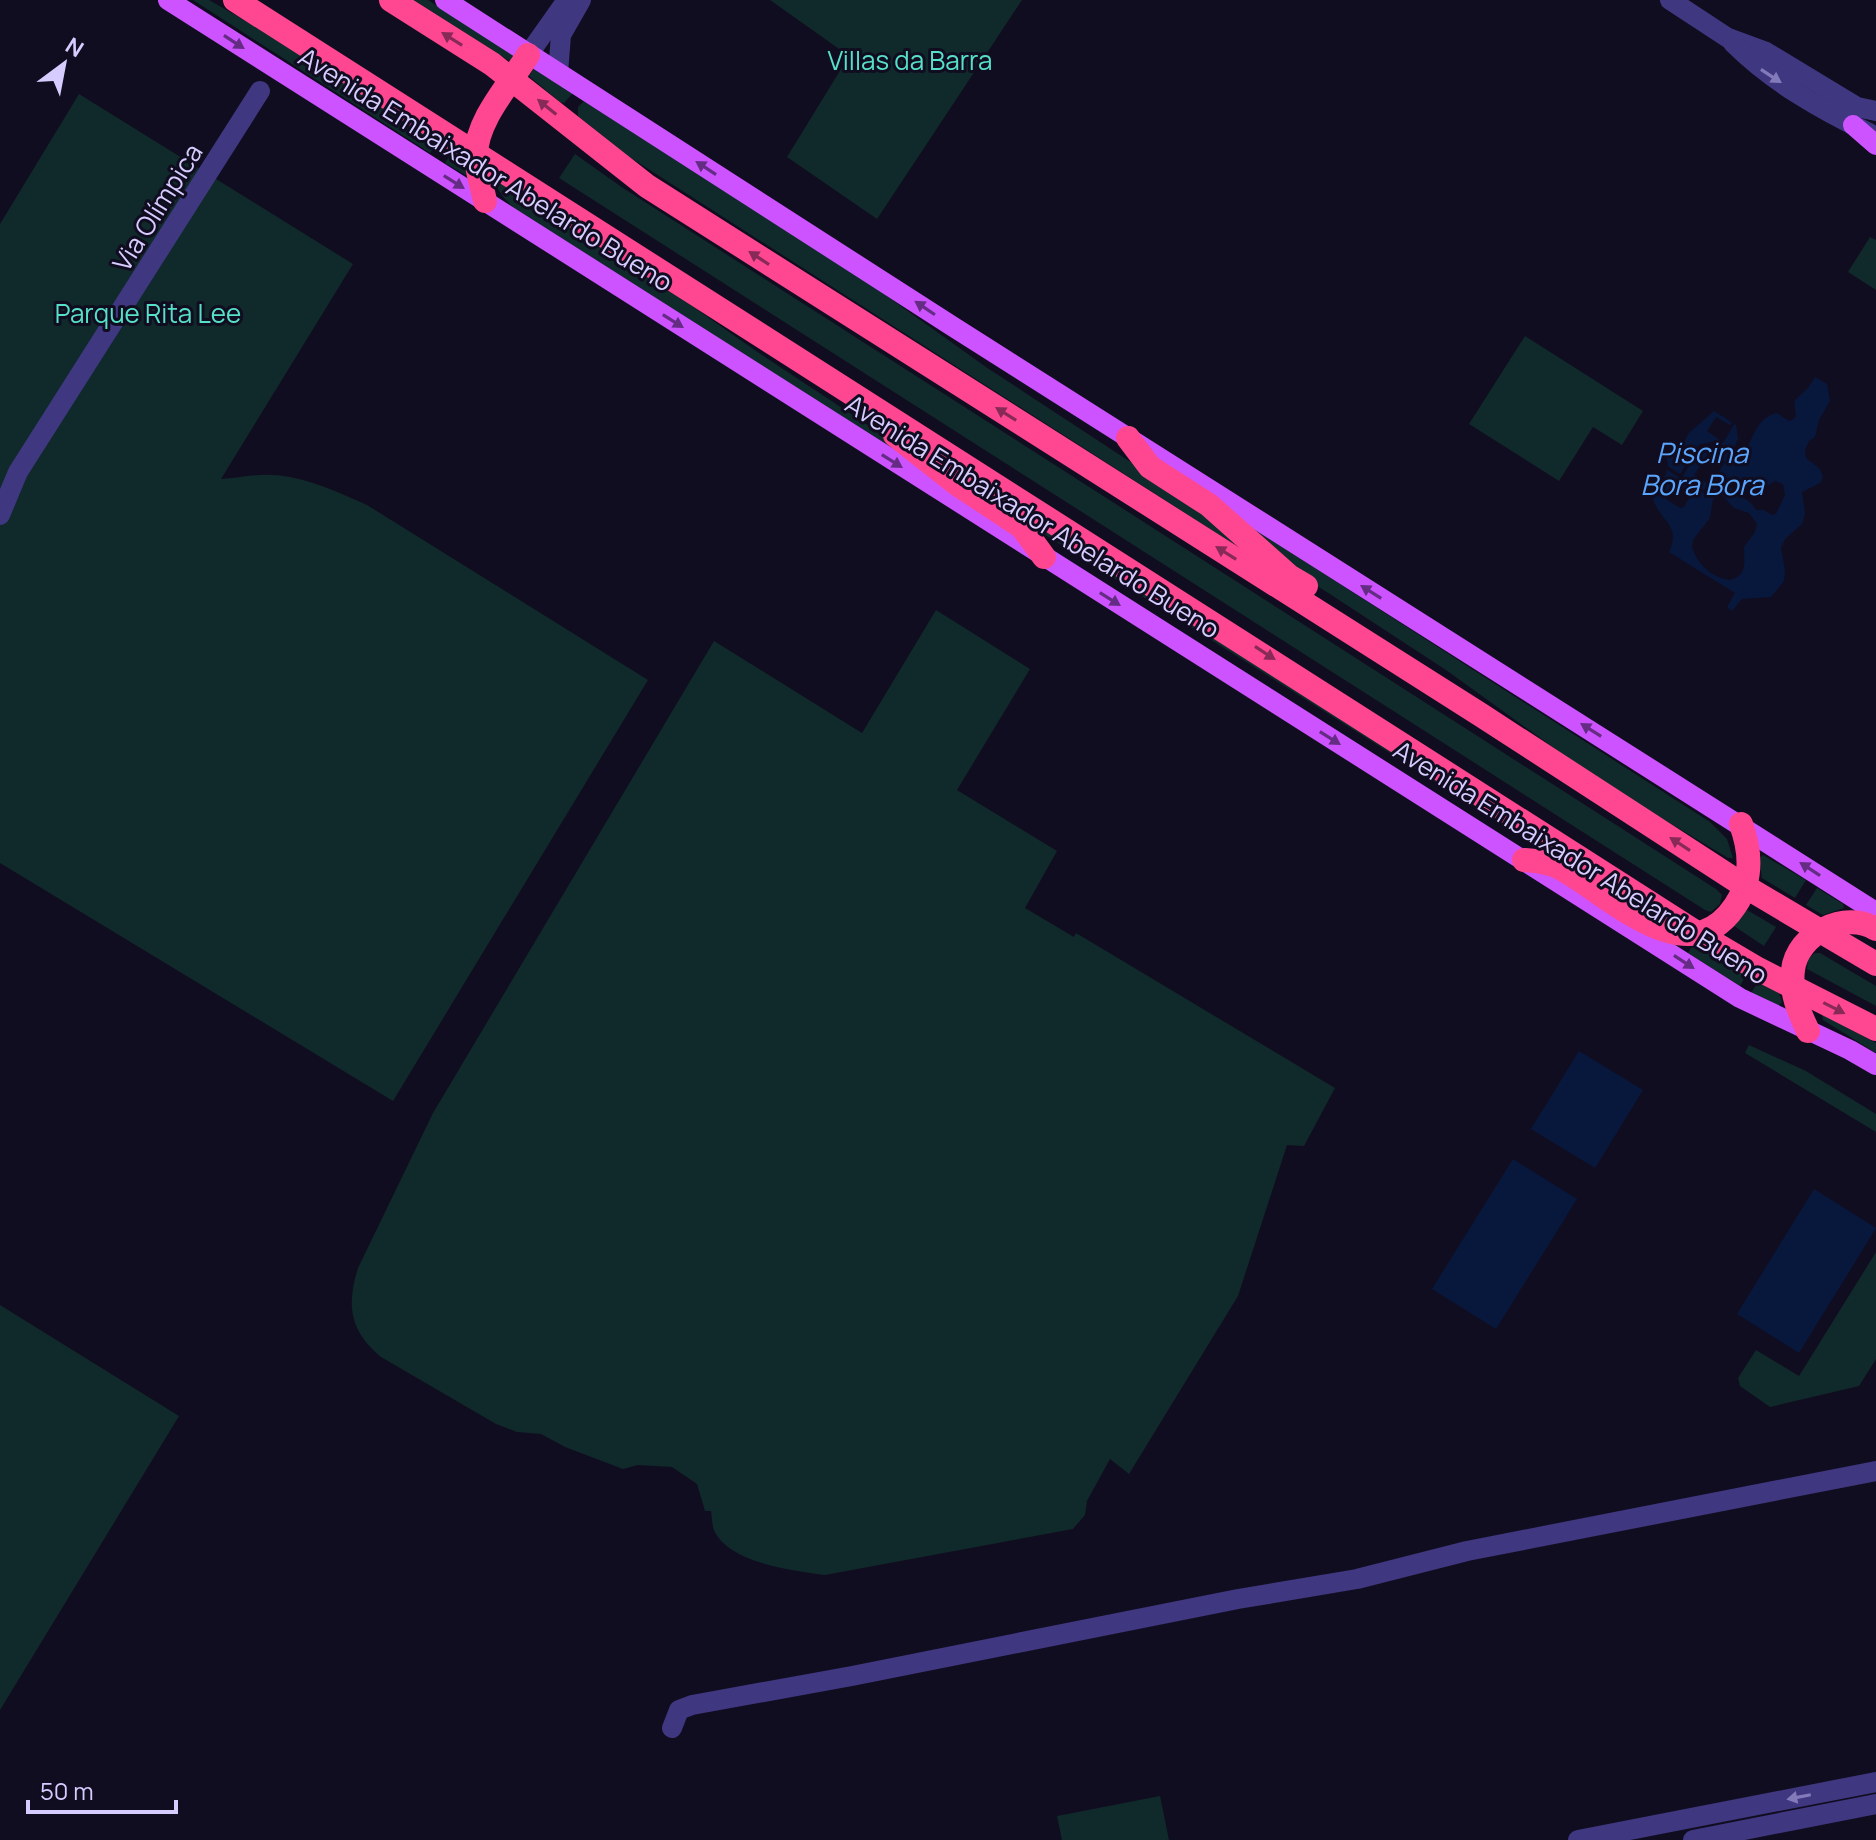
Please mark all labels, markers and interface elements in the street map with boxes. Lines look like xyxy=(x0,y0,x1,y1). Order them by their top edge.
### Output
north arrow xyxy=(24,24,104,104)
text: N xyxy=(60,30,89,64)
one-way arrow xyxy=(442,31,463,46)
one-way arrow xyxy=(223,34,245,48)
street label: Avenida Embaixador Abelardo Bueno xyxy=(292,39,680,299)
park label: Villas da Barra xyxy=(828,42,992,78)
one-way arrow xyxy=(1760,68,1781,83)
one-way arrow xyxy=(537,100,557,116)
street label: Via Olímpica xyxy=(104,136,210,278)
one-way arrow xyxy=(695,161,717,176)
one-way arrow xyxy=(443,174,464,189)
one-way arrow xyxy=(748,251,770,265)
park label: Parque Rita Lee xyxy=(55,295,241,331)
one-way arrow xyxy=(914,302,936,316)
one-way arrow xyxy=(662,313,684,327)
street label: Avenida Embaixador Abelardo Bueno xyxy=(839,386,1227,646)
one-way arrow xyxy=(995,407,1017,421)
water label: Piscina Bora Bora xyxy=(1640,433,1765,503)
one-way arrow xyxy=(882,453,903,468)
one-way arrow xyxy=(1215,546,1237,561)
one-way arrow xyxy=(1360,585,1382,599)
one-way arrow xyxy=(1100,591,1121,606)
one-way arrow xyxy=(1254,646,1275,661)
one-way arrow xyxy=(1580,724,1602,738)
one-way arrow xyxy=(1320,730,1341,745)
street label: Avenida Embaixador Abelardo Bueno xyxy=(1387,732,1775,992)
one-way arrow xyxy=(1670,837,1691,852)
one-way arrow xyxy=(1800,862,1821,877)
one-way arrow xyxy=(1673,955,1695,969)
one-way arrow xyxy=(1823,1001,1846,1015)
scale bar xyxy=(28,1764,176,1814)
text: 50 m xyxy=(40,1774,94,1807)
one-way arrow xyxy=(1787,1791,1812,1803)

